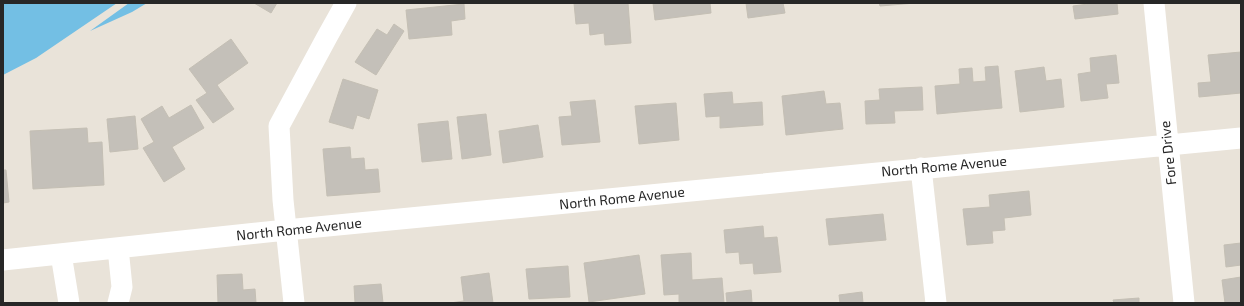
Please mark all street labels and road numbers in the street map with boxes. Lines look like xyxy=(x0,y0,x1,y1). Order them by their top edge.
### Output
street label: Fore Drive xyxy=(1156,120,1179,186)
street label: North Rome Avenue xyxy=(880,152,1007,179)
street label: North Rome Avenue xyxy=(558,182,686,213)
street label: North Rome Avenue xyxy=(235,213,363,244)

